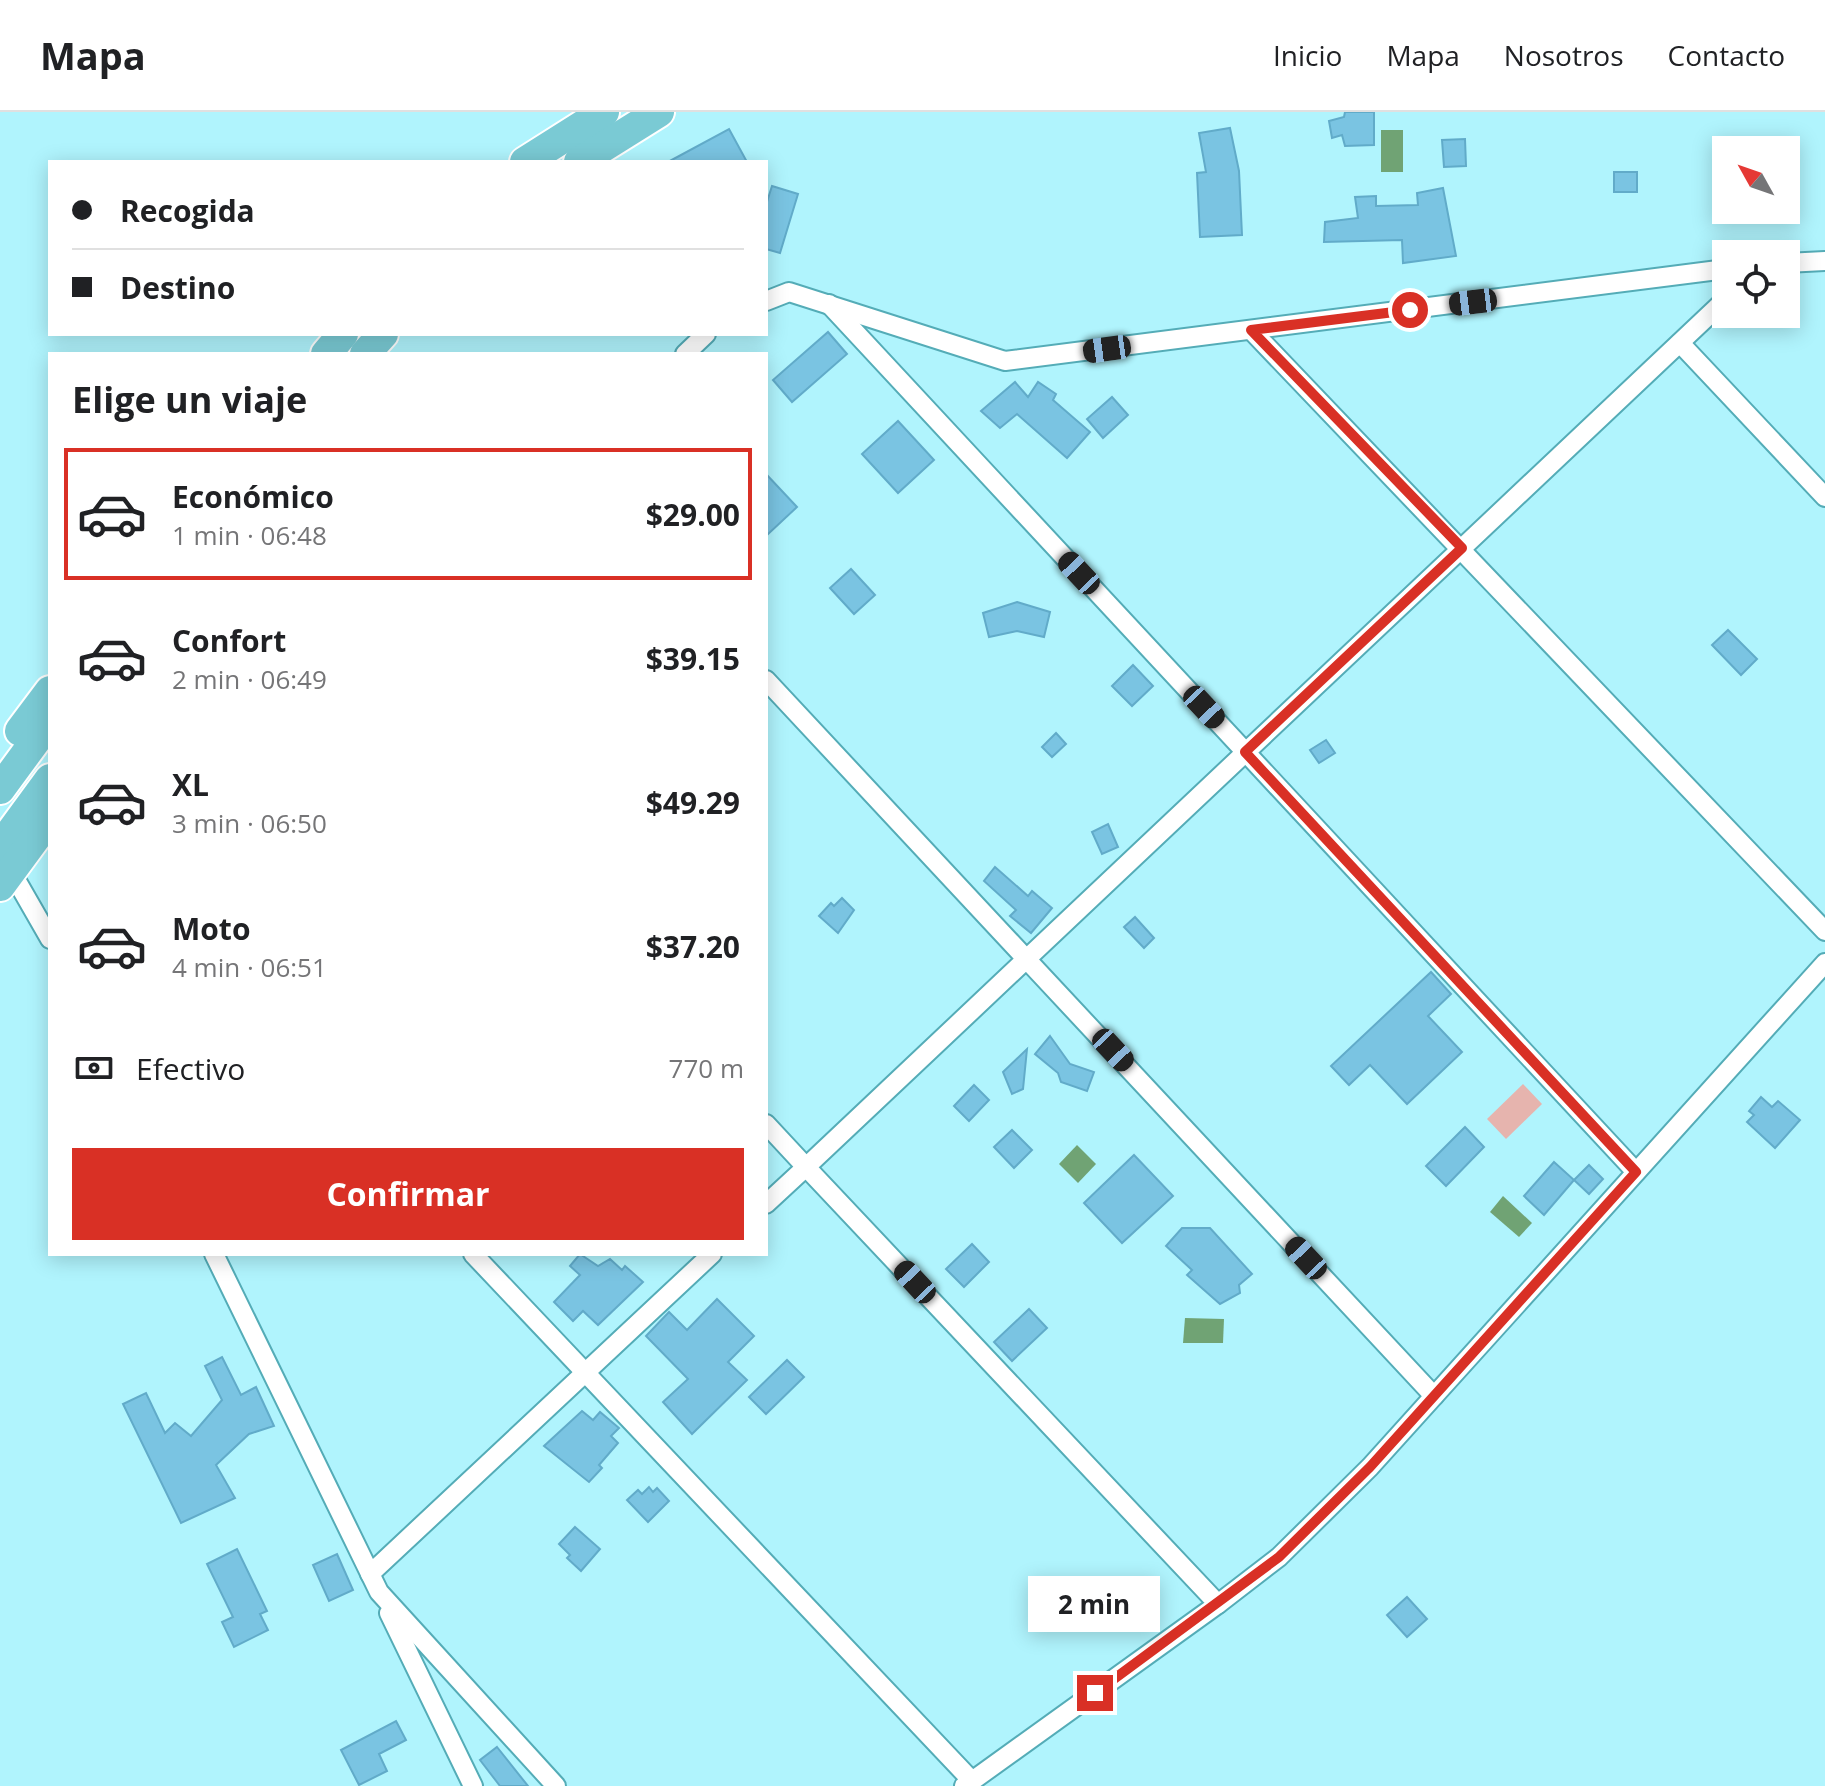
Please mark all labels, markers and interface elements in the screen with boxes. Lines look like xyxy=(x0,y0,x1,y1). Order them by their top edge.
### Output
text: Mapa xyxy=(40,29,146,81)
text: Inicio xyxy=(1273,36,1342,74)
text: Mapa xyxy=(1386,36,1460,74)
text: Nosotros xyxy=(1504,36,1624,74)
text: Contacto xyxy=(1668,36,1785,74)
north arrow xyxy=(1712,136,1800,224)
map controls xyxy=(1712,136,1800,328)
text: Recogida xyxy=(120,190,255,231)
button: locate xyxy=(1712,240,1800,328)
text: Destino xyxy=(120,267,235,308)
car xyxy=(1448,287,1498,317)
route start xyxy=(1392,292,1428,328)
car xyxy=(1082,334,1132,364)
text: Elige un viaje xyxy=(72,375,307,424)
text: Económico xyxy=(172,476,334,517)
icon: car xyxy=(76,478,148,550)
text: $29.00 xyxy=(646,494,740,535)
text: 1 min · 06:48 xyxy=(172,517,327,553)
car xyxy=(1054,547,1104,599)
text: Confort xyxy=(172,620,286,661)
icon: car xyxy=(76,622,148,694)
text: $39.15 xyxy=(646,638,740,679)
text: 2 min · 06:49 xyxy=(172,661,327,697)
car xyxy=(1179,681,1229,733)
text: XL xyxy=(172,764,209,805)
icon: car xyxy=(76,766,148,838)
text: $49.29 xyxy=(646,782,740,823)
text: 3 min · 06:50 xyxy=(172,805,327,841)
text: Moto xyxy=(172,908,250,949)
icon: car xyxy=(76,910,148,982)
text: $37.20 xyxy=(646,926,740,967)
text: 4 min · 06:51 xyxy=(172,949,327,985)
car xyxy=(1088,1024,1138,1076)
icon: cash xyxy=(72,1046,116,1090)
text: Efectivo xyxy=(136,1048,245,1089)
text: 770 m xyxy=(669,1050,744,1086)
button: Confirmar xyxy=(72,1148,744,1240)
car xyxy=(1281,1232,1331,1284)
car xyxy=(890,1256,940,1308)
callout: 2 min xyxy=(1029,1577,1161,1633)
text: 2 min xyxy=(1058,1586,1130,1622)
route end xyxy=(1077,1675,1113,1711)

